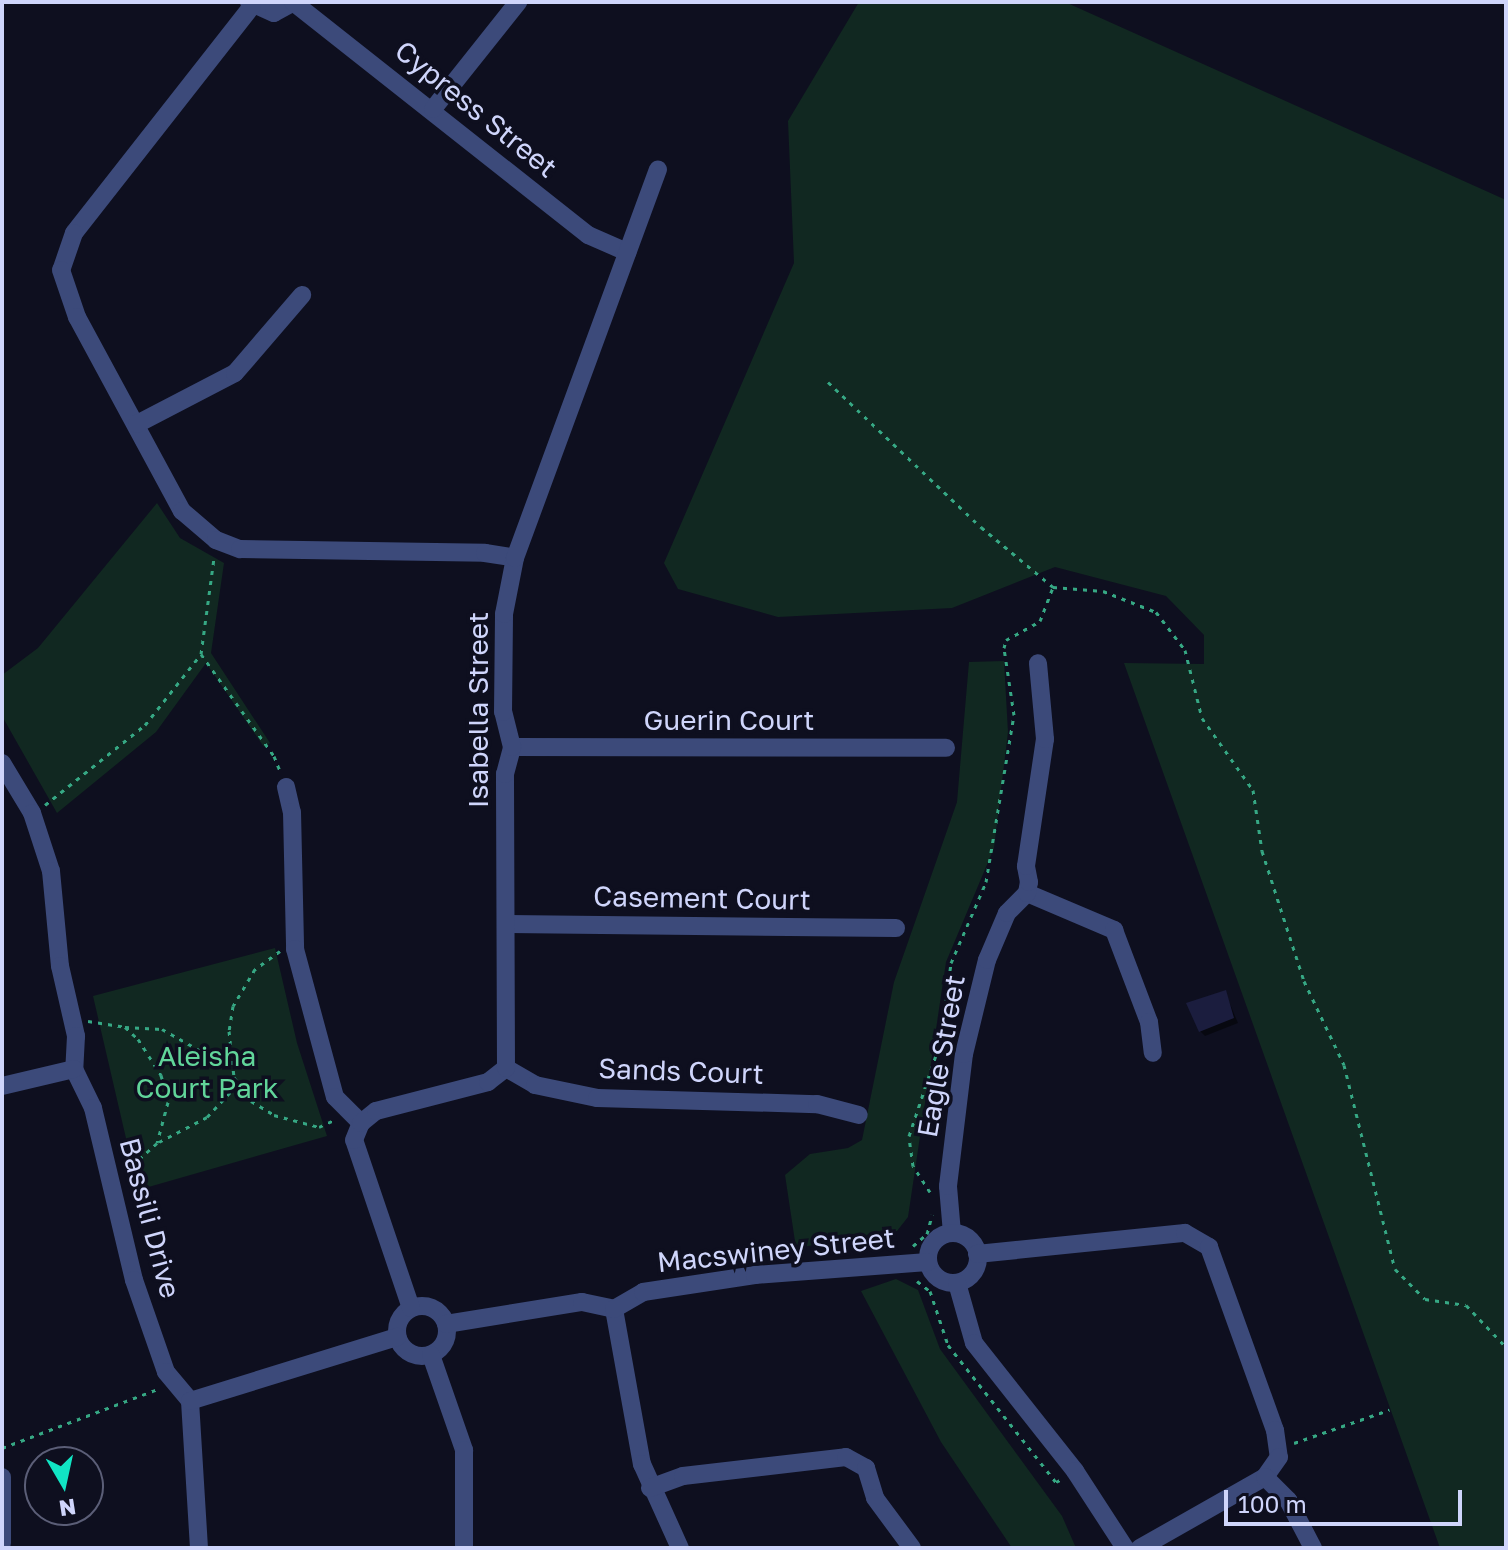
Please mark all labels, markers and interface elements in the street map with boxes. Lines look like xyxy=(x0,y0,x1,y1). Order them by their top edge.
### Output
street label: Cypress Street xyxy=(388,34,564,184)
street label: Isabella Street xyxy=(461,612,495,808)
street label: Guerin Court xyxy=(643,703,815,737)
street label: Casement Court xyxy=(593,879,811,917)
street label: Eagle Street xyxy=(910,972,972,1140)
park label: Aleisha Court Park xyxy=(135,1039,279,1105)
street label: Sands Court xyxy=(598,1051,764,1091)
street label: Bassili Drive xyxy=(112,1134,188,1302)
street label: Macswiney Street xyxy=(656,1221,896,1279)
north arrow xyxy=(24,1446,104,1526)
scale bar xyxy=(1228,1474,1466,1524)
text: 100 m xyxy=(1238,1489,1307,1518)
text: N xyxy=(57,1494,78,1523)

